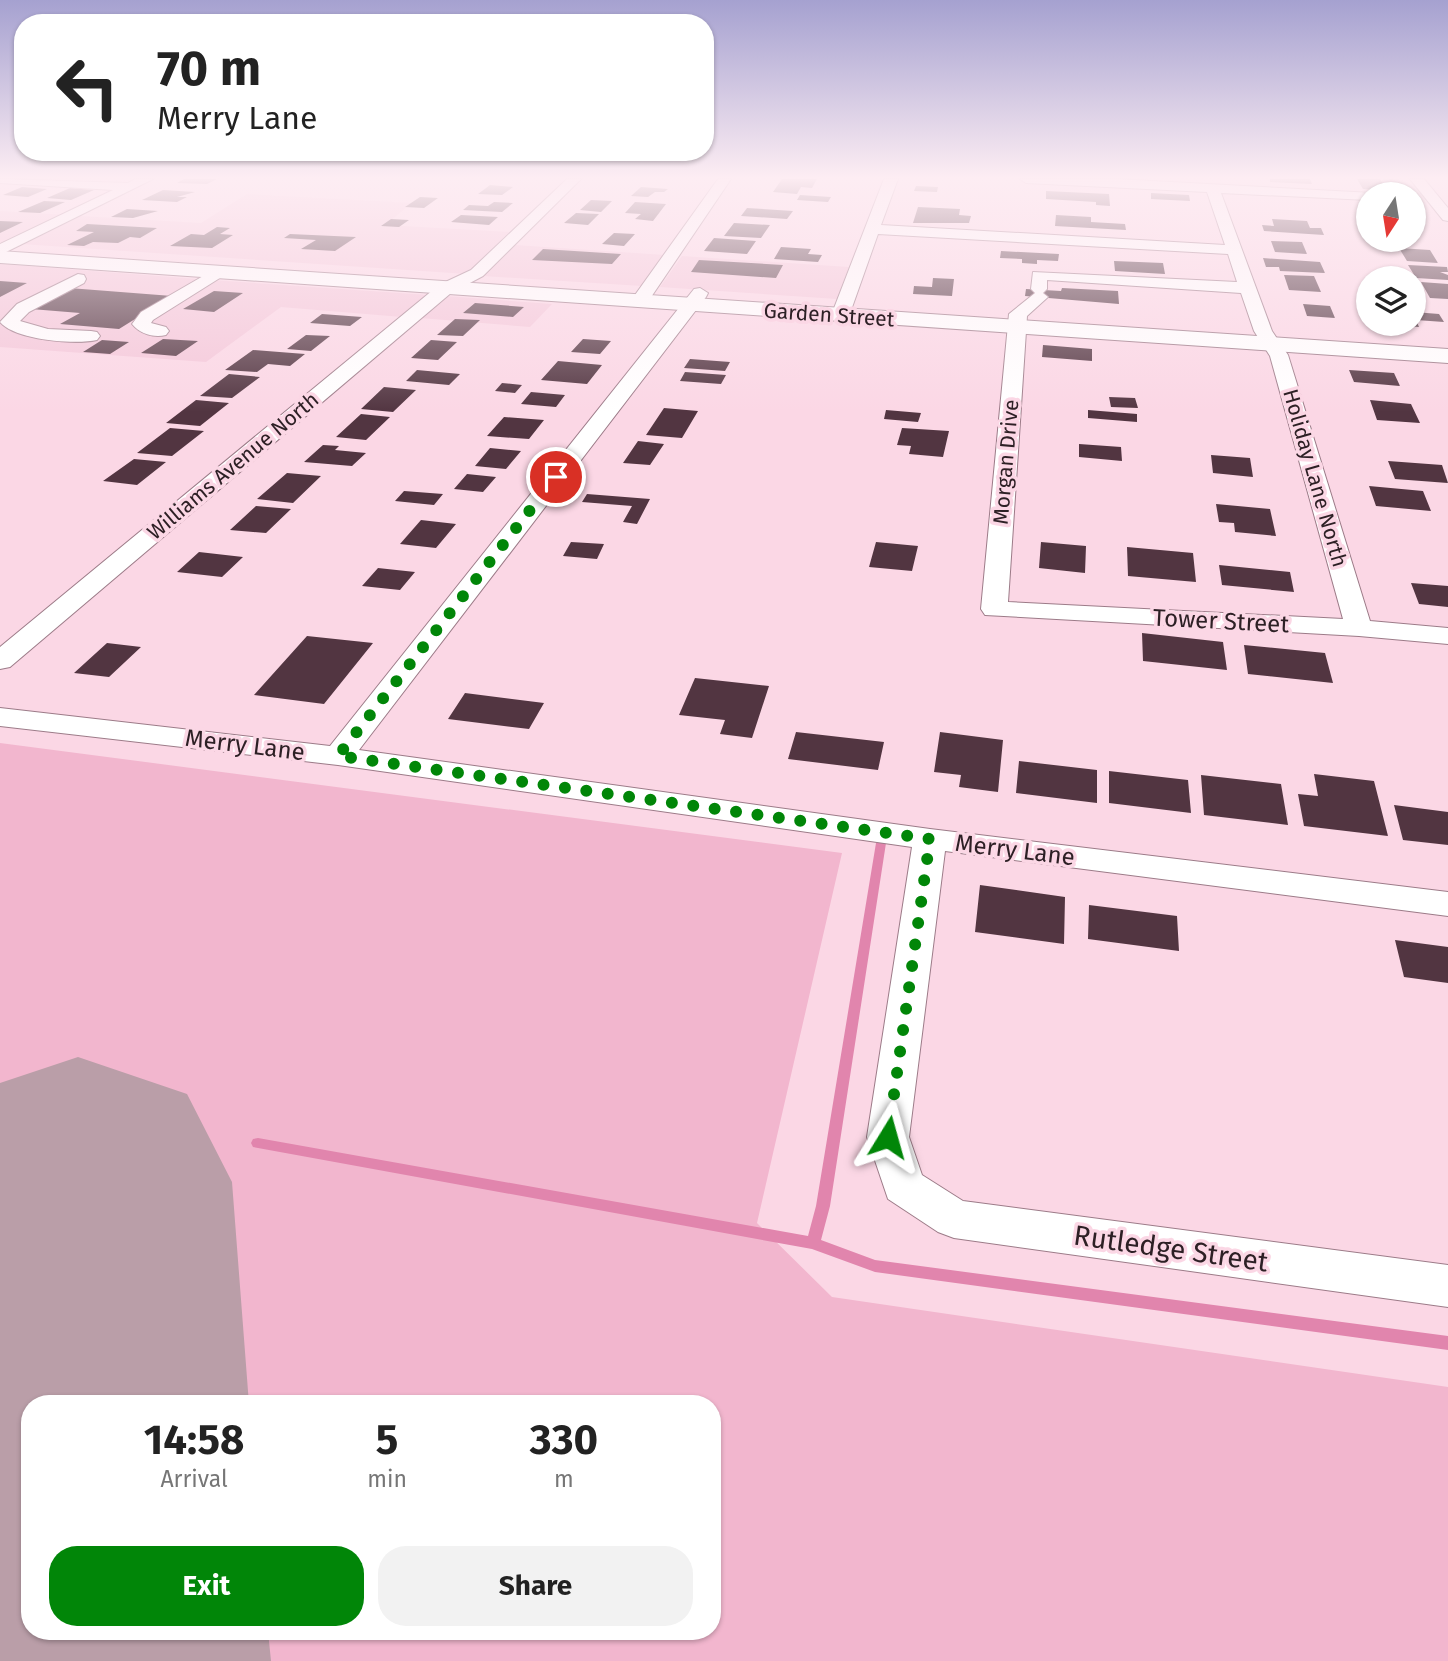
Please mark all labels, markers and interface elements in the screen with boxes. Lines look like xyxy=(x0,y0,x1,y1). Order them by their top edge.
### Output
text: 70 m xyxy=(157,39,261,98)
icon: left xyxy=(42,42,133,133)
text: Merry Lane xyxy=(157,99,317,137)
north arrow xyxy=(1356,182,1426,252)
map controls xyxy=(1356,182,1426,336)
button: layers xyxy=(1356,266,1426,336)
street label: Garden Street xyxy=(763,297,896,333)
street label: Holiday Lane North xyxy=(1277,386,1353,570)
street label: Williams Avenue North xyxy=(142,387,324,545)
street label: Morgan Drive xyxy=(988,398,1024,526)
pin xyxy=(526,447,586,507)
icon: arrive xyxy=(537,458,575,496)
street label: Tower Street xyxy=(1152,603,1290,639)
street label: Merry Lane xyxy=(184,724,306,766)
street label: Merry Lane xyxy=(954,829,1076,871)
position arrow xyxy=(851,1100,925,1174)
street label: Rutledge Street xyxy=(1072,1219,1271,1279)
text: 14:58 xyxy=(144,1415,244,1465)
text: 5 xyxy=(376,1415,398,1465)
text: 330 xyxy=(530,1415,598,1465)
text: Arrival xyxy=(160,1465,228,1493)
text: min xyxy=(367,1465,407,1493)
text: m xyxy=(554,1465,574,1493)
button: Exit xyxy=(49,1546,364,1626)
button: Share xyxy=(378,1546,693,1626)

